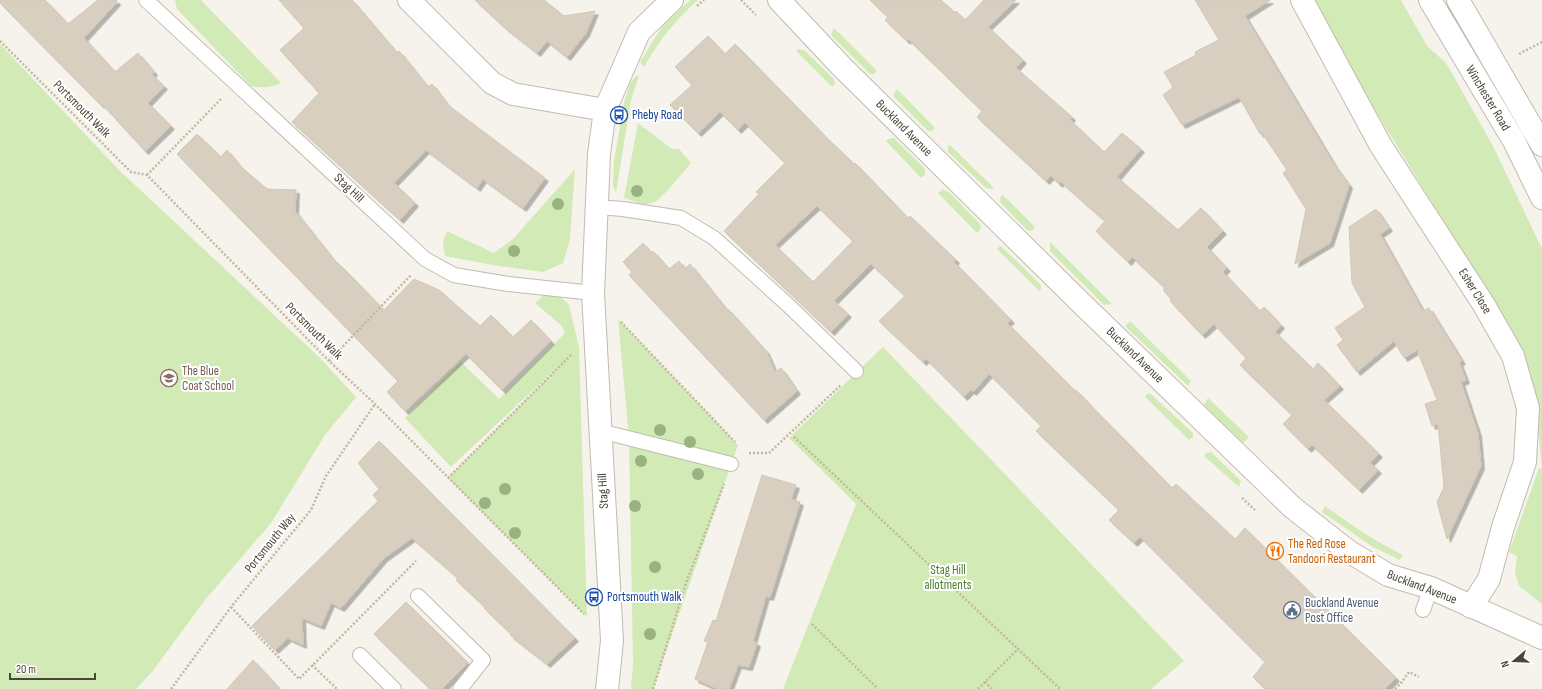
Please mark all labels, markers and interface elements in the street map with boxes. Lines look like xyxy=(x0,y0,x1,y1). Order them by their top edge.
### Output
street label: Winchester Road xyxy=(1462,62,1514,134)
street label: Portsmouth Walk xyxy=(50,77,114,141)
street label: Buckland Avenue xyxy=(872,96,936,160)
bus stop icon: Pheby Road xyxy=(609,105,629,125)
place label: Pheby Road xyxy=(632,107,682,123)
street label: Stag Hill xyxy=(331,170,367,206)
street label: Esher Close xyxy=(1455,265,1495,317)
street label: Portsmouth Walk xyxy=(282,299,346,363)
street label: Buckland Avenue xyxy=(1103,324,1167,386)
place label: The Blue Coat School xyxy=(182,363,234,394)
school or university icon: The Blue Coat School xyxy=(159,368,179,388)
street label: Stag Hill xyxy=(594,473,612,509)
street label: Portsmouth Way xyxy=(241,510,299,576)
place label: The Red Rose Tandoori Restaurant xyxy=(1288,536,1376,567)
restaurant icon: The Red Rose Tandoori Restaurant xyxy=(1265,541,1285,561)
park label: Stag Hill allotments xyxy=(925,562,972,593)
street label: Buckland Avenue xyxy=(1385,566,1459,608)
bus stop icon: Portsmouth Walk xyxy=(584,587,604,607)
place label: Portsmouth Walk xyxy=(607,589,682,605)
place label: Buckland Avenue Post Office xyxy=(1305,595,1379,626)
public building icon: Buckland Avenue Post Office xyxy=(1282,600,1302,620)
north arrow xyxy=(1494,641,1534,681)
scale bar xyxy=(10,655,95,681)
text: N xyxy=(1498,659,1512,669)
text: 20 m xyxy=(16,662,36,677)

